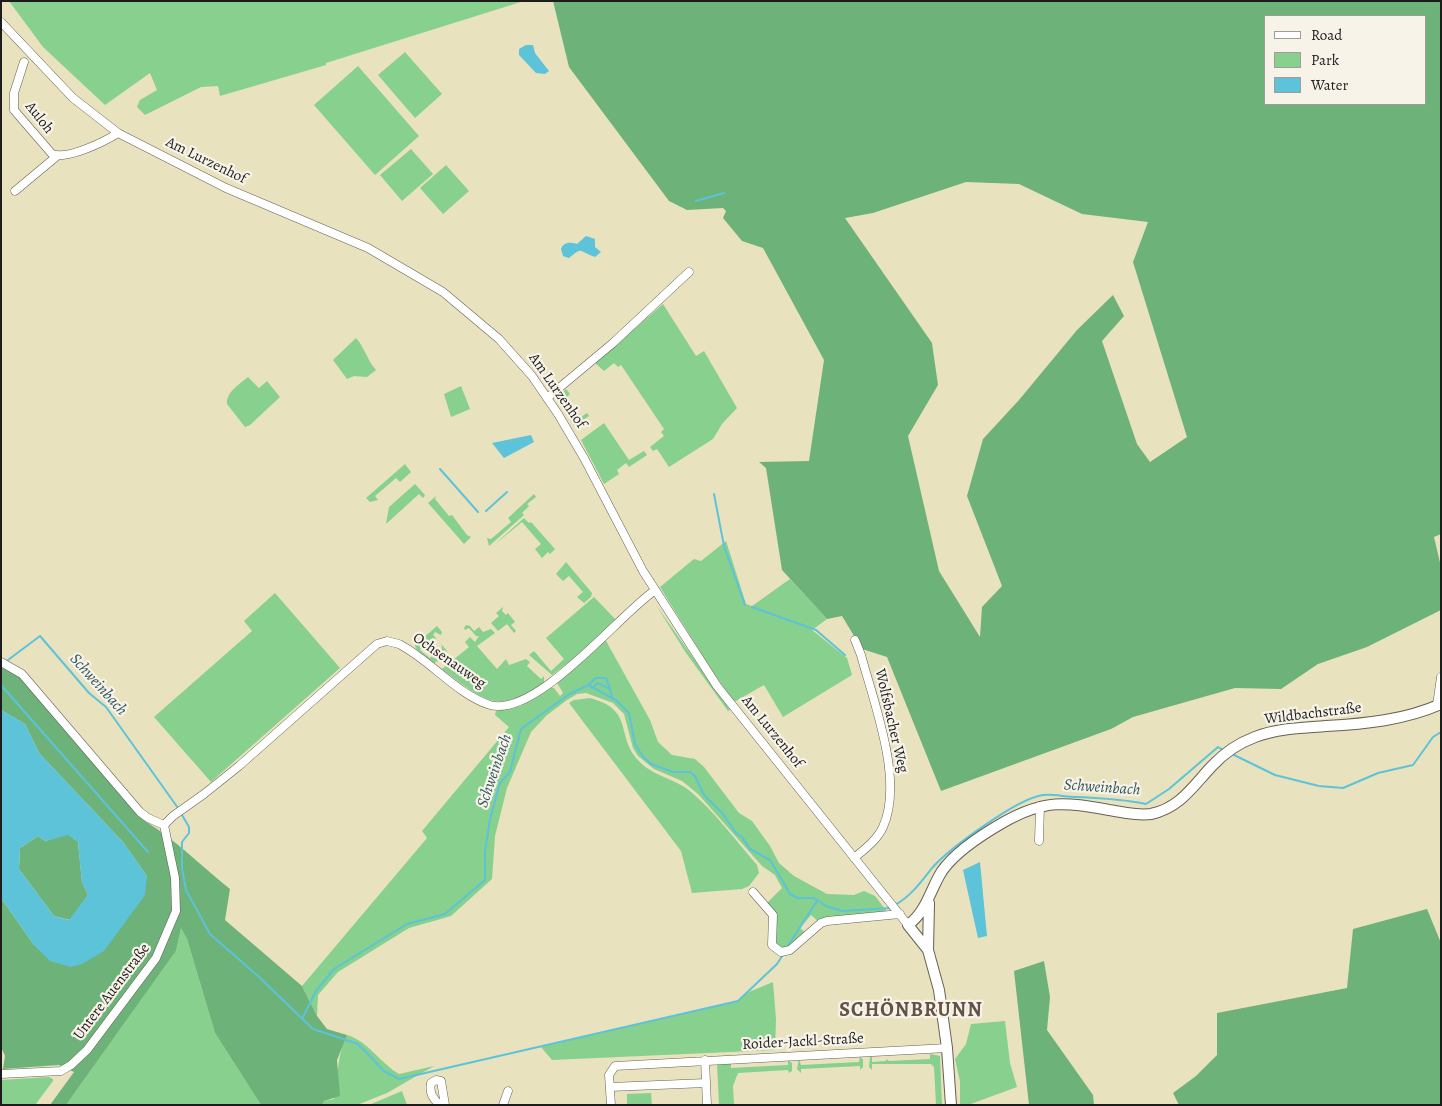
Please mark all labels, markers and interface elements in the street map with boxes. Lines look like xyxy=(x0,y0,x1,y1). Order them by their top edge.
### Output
legend xyxy=(1264,15,1427,105)
text: Road xyxy=(1311,25,1342,45)
text: Park xyxy=(1311,50,1339,70)
text: Water xyxy=(1311,75,1348,95)
street label: Auloh xyxy=(21,98,57,138)
street label: Am Lurzenhof xyxy=(163,134,249,188)
street label: Am Lurzenhof xyxy=(524,350,590,432)
street label: Ochsenauweg xyxy=(409,629,489,693)
water label: Schweinbach xyxy=(65,650,131,720)
street label: Wolfsbacher Weg xyxy=(870,667,912,775)
street label: Am Lurzenhof xyxy=(737,692,807,772)
street label: Wildbachstraße xyxy=(1264,699,1362,729)
water label: Schweinbach xyxy=(473,732,517,810)
water label: Schweinbach xyxy=(1063,776,1141,800)
street label: Untere Auenstraße xyxy=(70,940,154,1044)
district label: SCHÖNBRUNN xyxy=(838,999,984,1023)
street label: Roider-Jackl-Straße xyxy=(742,1030,864,1054)

